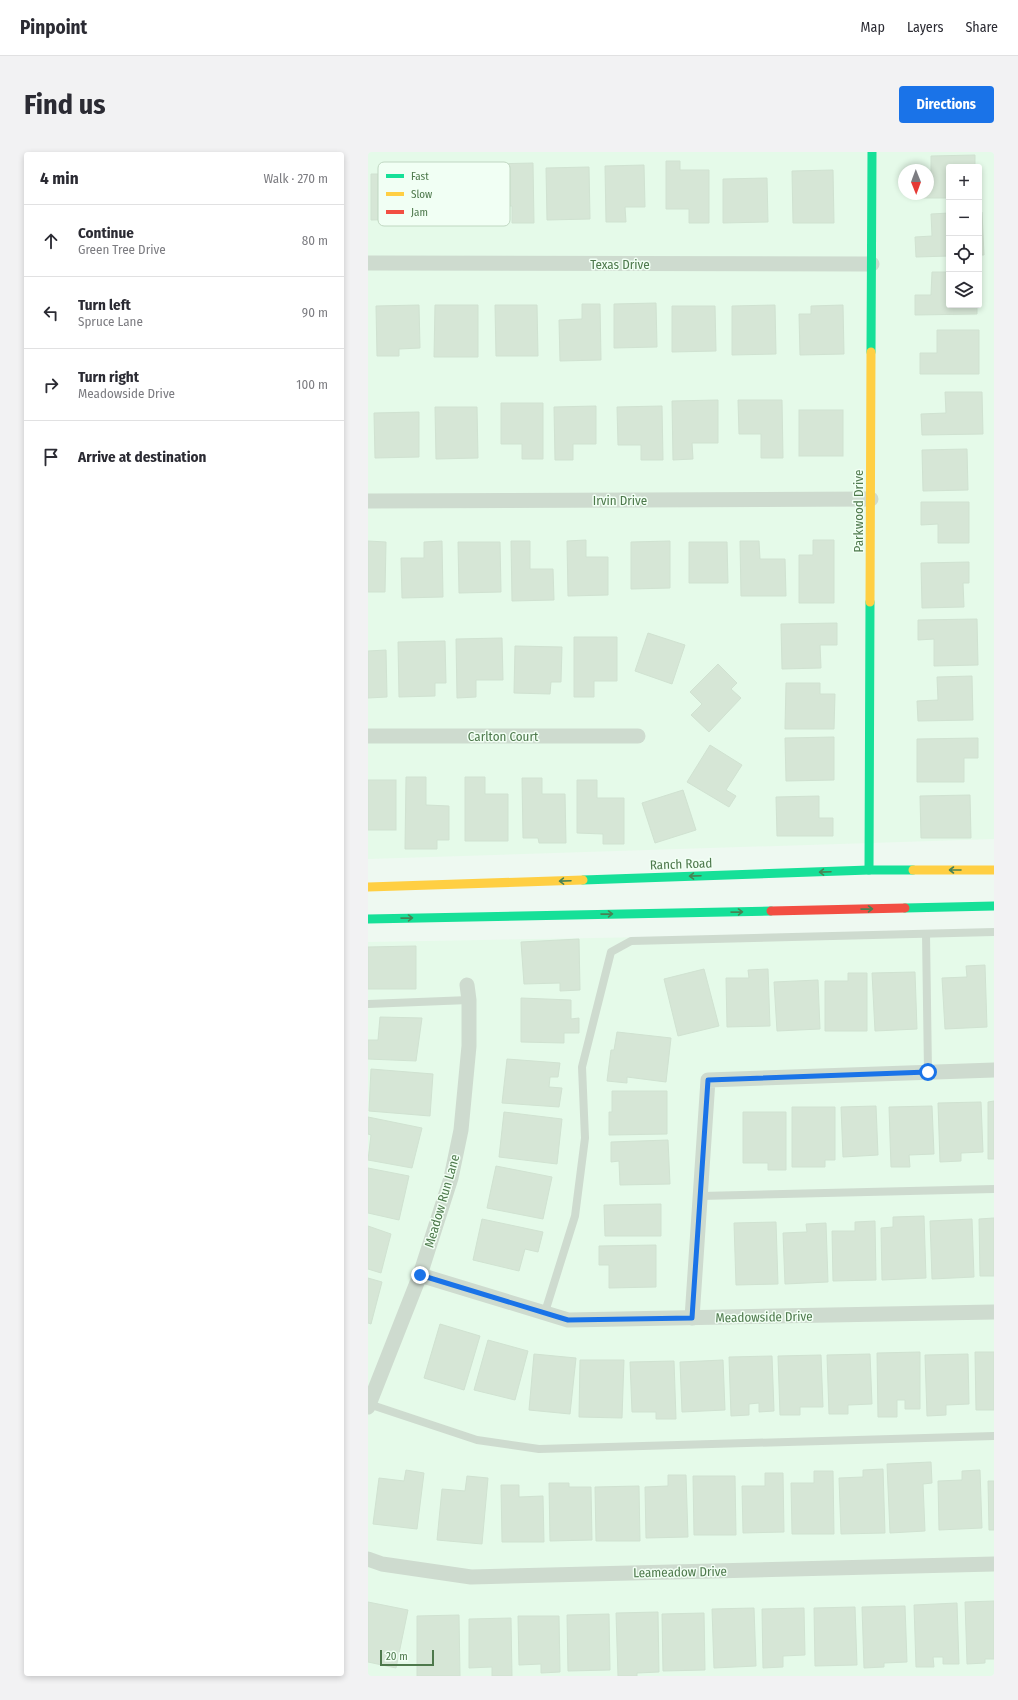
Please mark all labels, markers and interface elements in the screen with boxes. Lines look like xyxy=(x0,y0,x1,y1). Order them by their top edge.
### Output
text: Pinpoint xyxy=(20,16,87,39)
text: Map xyxy=(861,19,885,36)
text: Layers xyxy=(907,19,943,36)
text: Share xyxy=(965,19,998,36)
button: Directions xyxy=(899,86,994,123)
text: Find us xyxy=(24,88,106,121)
legend xyxy=(378,162,510,226)
north arrow xyxy=(898,164,934,200)
map controls xyxy=(946,164,982,308)
button: + xyxy=(946,164,982,200)
text: 4 min xyxy=(40,168,79,189)
text: Fast xyxy=(411,170,429,183)
text: Walk · 270 m xyxy=(263,171,328,186)
text: Slow xyxy=(411,188,432,201)
button: − xyxy=(946,200,982,236)
text: Jam xyxy=(411,206,428,219)
text: Continue xyxy=(78,224,134,242)
icon: ahead xyxy=(40,230,62,252)
text: 80 m xyxy=(302,233,328,248)
button: locate xyxy=(946,236,982,272)
text: Green Tree Drive xyxy=(78,242,166,257)
street label: Texas Drive xyxy=(590,257,650,272)
button: layers xyxy=(946,272,982,308)
text: Turn left xyxy=(78,296,131,314)
icon: left xyxy=(40,302,62,324)
text: 90 m xyxy=(302,305,328,320)
text: Spruce Lane xyxy=(78,314,143,329)
text: Turn right xyxy=(78,368,139,386)
icon: right xyxy=(40,374,62,396)
text: 100 m xyxy=(296,377,328,392)
text: Meadowside Drive xyxy=(78,386,175,401)
icon: arrive xyxy=(40,446,62,468)
text: Arrive at destination xyxy=(78,448,206,466)
street label: Parkwood Drive xyxy=(851,470,866,552)
street label: Irvin Drive xyxy=(593,493,647,508)
street label: Carlton Court xyxy=(468,729,539,744)
street label: Ranch Road xyxy=(649,855,713,873)
one-way arrow xyxy=(949,866,962,874)
one-way arrow xyxy=(819,868,832,875)
one-way arrow xyxy=(689,872,702,880)
one-way arrow xyxy=(559,877,572,884)
one-way arrow xyxy=(860,905,873,913)
one-way arrow xyxy=(730,908,743,915)
one-way arrow xyxy=(600,910,613,918)
one-way arrow xyxy=(400,914,413,922)
route start xyxy=(919,1063,937,1081)
street label: Meadow Run Lane xyxy=(422,1153,462,1249)
route end xyxy=(411,1266,429,1284)
street label: Meadowside Drive xyxy=(715,1309,813,1325)
street label: Leameadow Drive xyxy=(633,1564,727,1580)
scale bar xyxy=(380,1648,434,1667)
text: 20 m xyxy=(386,1650,408,1663)

